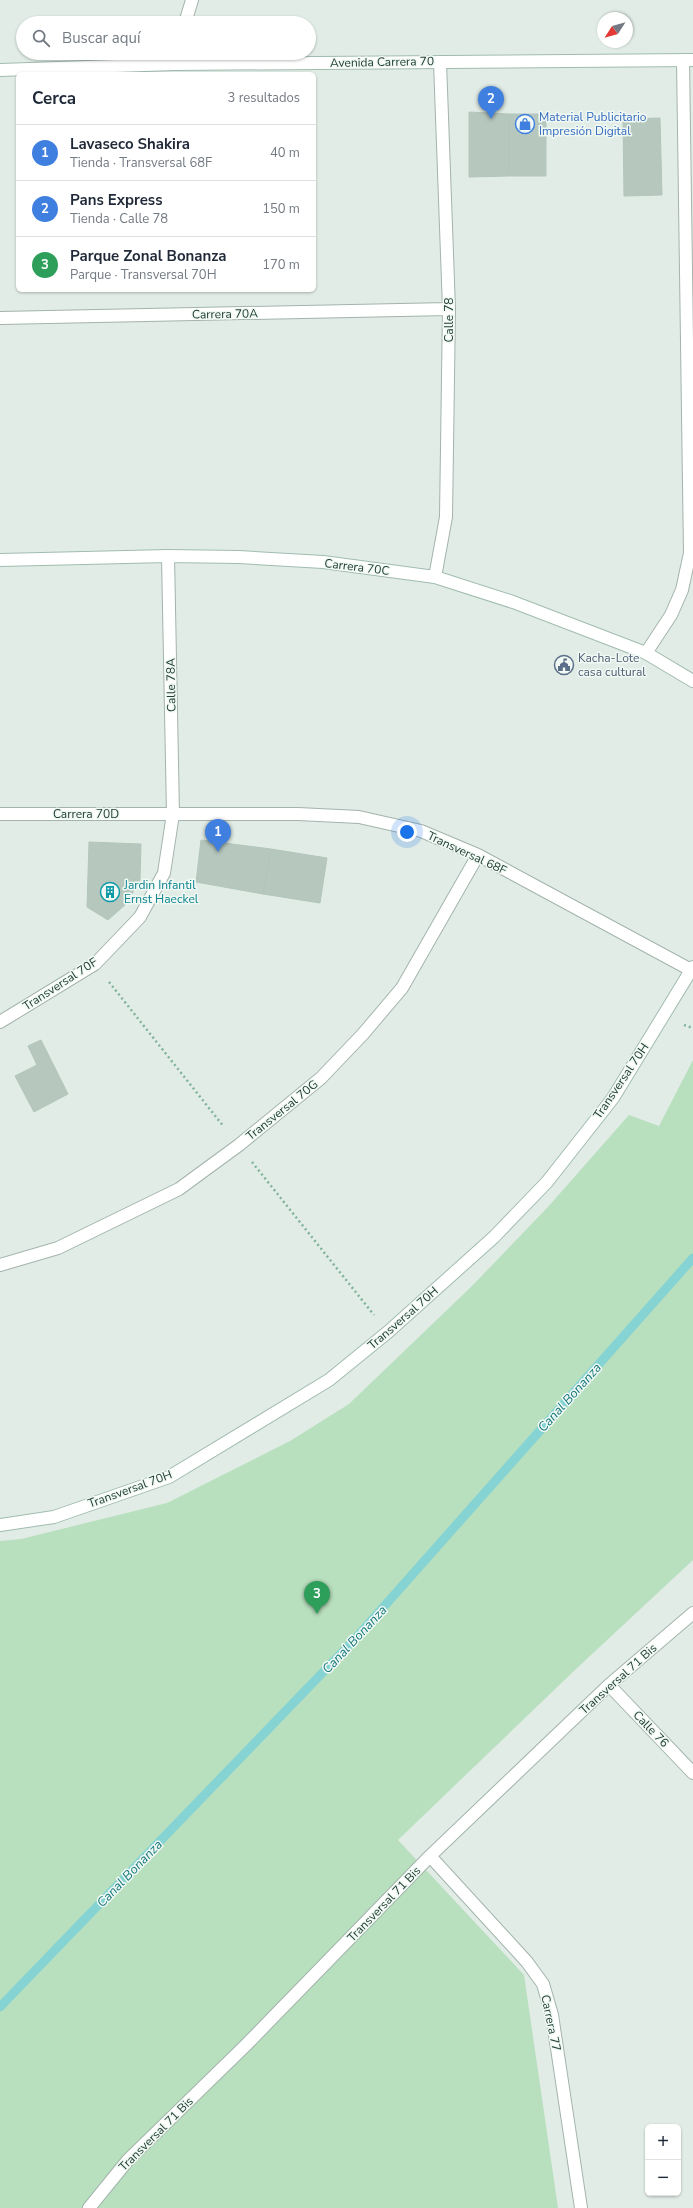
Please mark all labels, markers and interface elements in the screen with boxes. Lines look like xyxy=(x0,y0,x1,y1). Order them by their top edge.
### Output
north arrow xyxy=(597,12,633,48)
search box xyxy=(16,16,316,60)
icon: search xyxy=(30,27,52,49)
text: Buscar aquí xyxy=(62,28,140,48)
street label: Avenida Carrera 70 xyxy=(330,53,434,71)
pin: 2 xyxy=(478,86,504,119)
text: Cerca xyxy=(32,87,76,110)
text: 3 resultados xyxy=(228,89,300,107)
place label: Material Publicitario Impresión Digital xyxy=(539,109,647,139)
shop icon: Material Publicitario Impresión Digital xyxy=(514,113,536,135)
text: Lavaseco Shakira xyxy=(70,134,190,154)
text: 1 xyxy=(41,144,49,162)
text: 40 m xyxy=(270,144,300,162)
text: Tienda · Transversal 68F xyxy=(70,154,212,172)
text: Pans Express xyxy=(70,190,162,210)
text: 2 xyxy=(41,200,49,218)
text: 150 m xyxy=(262,200,300,218)
text: Tienda · Calle 78 xyxy=(70,210,168,228)
text: Parque Zonal Bonanza xyxy=(70,246,227,266)
text: 3 xyxy=(41,256,49,274)
text: 170 m xyxy=(262,256,300,274)
text: Parque · Transversal 70H xyxy=(70,266,217,284)
street label: Calle 78 xyxy=(441,297,457,343)
street label: Carrera 70A xyxy=(192,305,258,323)
street label: Carrera 70C xyxy=(324,555,390,579)
place label: Kacha-Lote casa cultural xyxy=(578,650,646,680)
public building icon: Kacha-Lote casa cultural xyxy=(553,654,575,676)
street label: Calle 78A xyxy=(163,658,179,712)
street label: Carrera 70D xyxy=(53,806,119,822)
pin: 1 xyxy=(205,819,231,852)
your location xyxy=(397,822,417,842)
street label: Transversal 68F xyxy=(425,828,510,879)
place label: Jardin Infantil Ernst Haeckel xyxy=(123,877,199,907)
building icon: Jardin Infantil Ernst Haeckel xyxy=(99,881,121,903)
street label: Transversal 70F xyxy=(20,954,101,1014)
street label: Transversal 70H xyxy=(590,1040,652,1122)
street label: Transversal 70G xyxy=(243,1076,321,1144)
street label: Transversal 70H xyxy=(364,1283,442,1353)
water label: Canal Bonanza xyxy=(534,1359,606,1436)
street label: Transversal 70H xyxy=(86,1466,174,1512)
pin: 3 xyxy=(304,1581,330,1614)
water label: Canal Bonanza xyxy=(318,1602,391,1678)
street label: Transversal 71 Bis xyxy=(576,1640,660,1718)
street label: Calle 76 xyxy=(630,1707,672,1751)
water label: Canal Bonanza xyxy=(93,1836,167,1911)
street label: Transversal 71 Bis xyxy=(344,1863,424,1945)
street label: Carrera 77 xyxy=(537,1993,565,2053)
street label: Transversal 71 Bis xyxy=(115,2093,197,2175)
map controls xyxy=(645,2124,681,2196)
button: + xyxy=(645,2124,681,2160)
button: − xyxy=(645,2160,681,2196)

